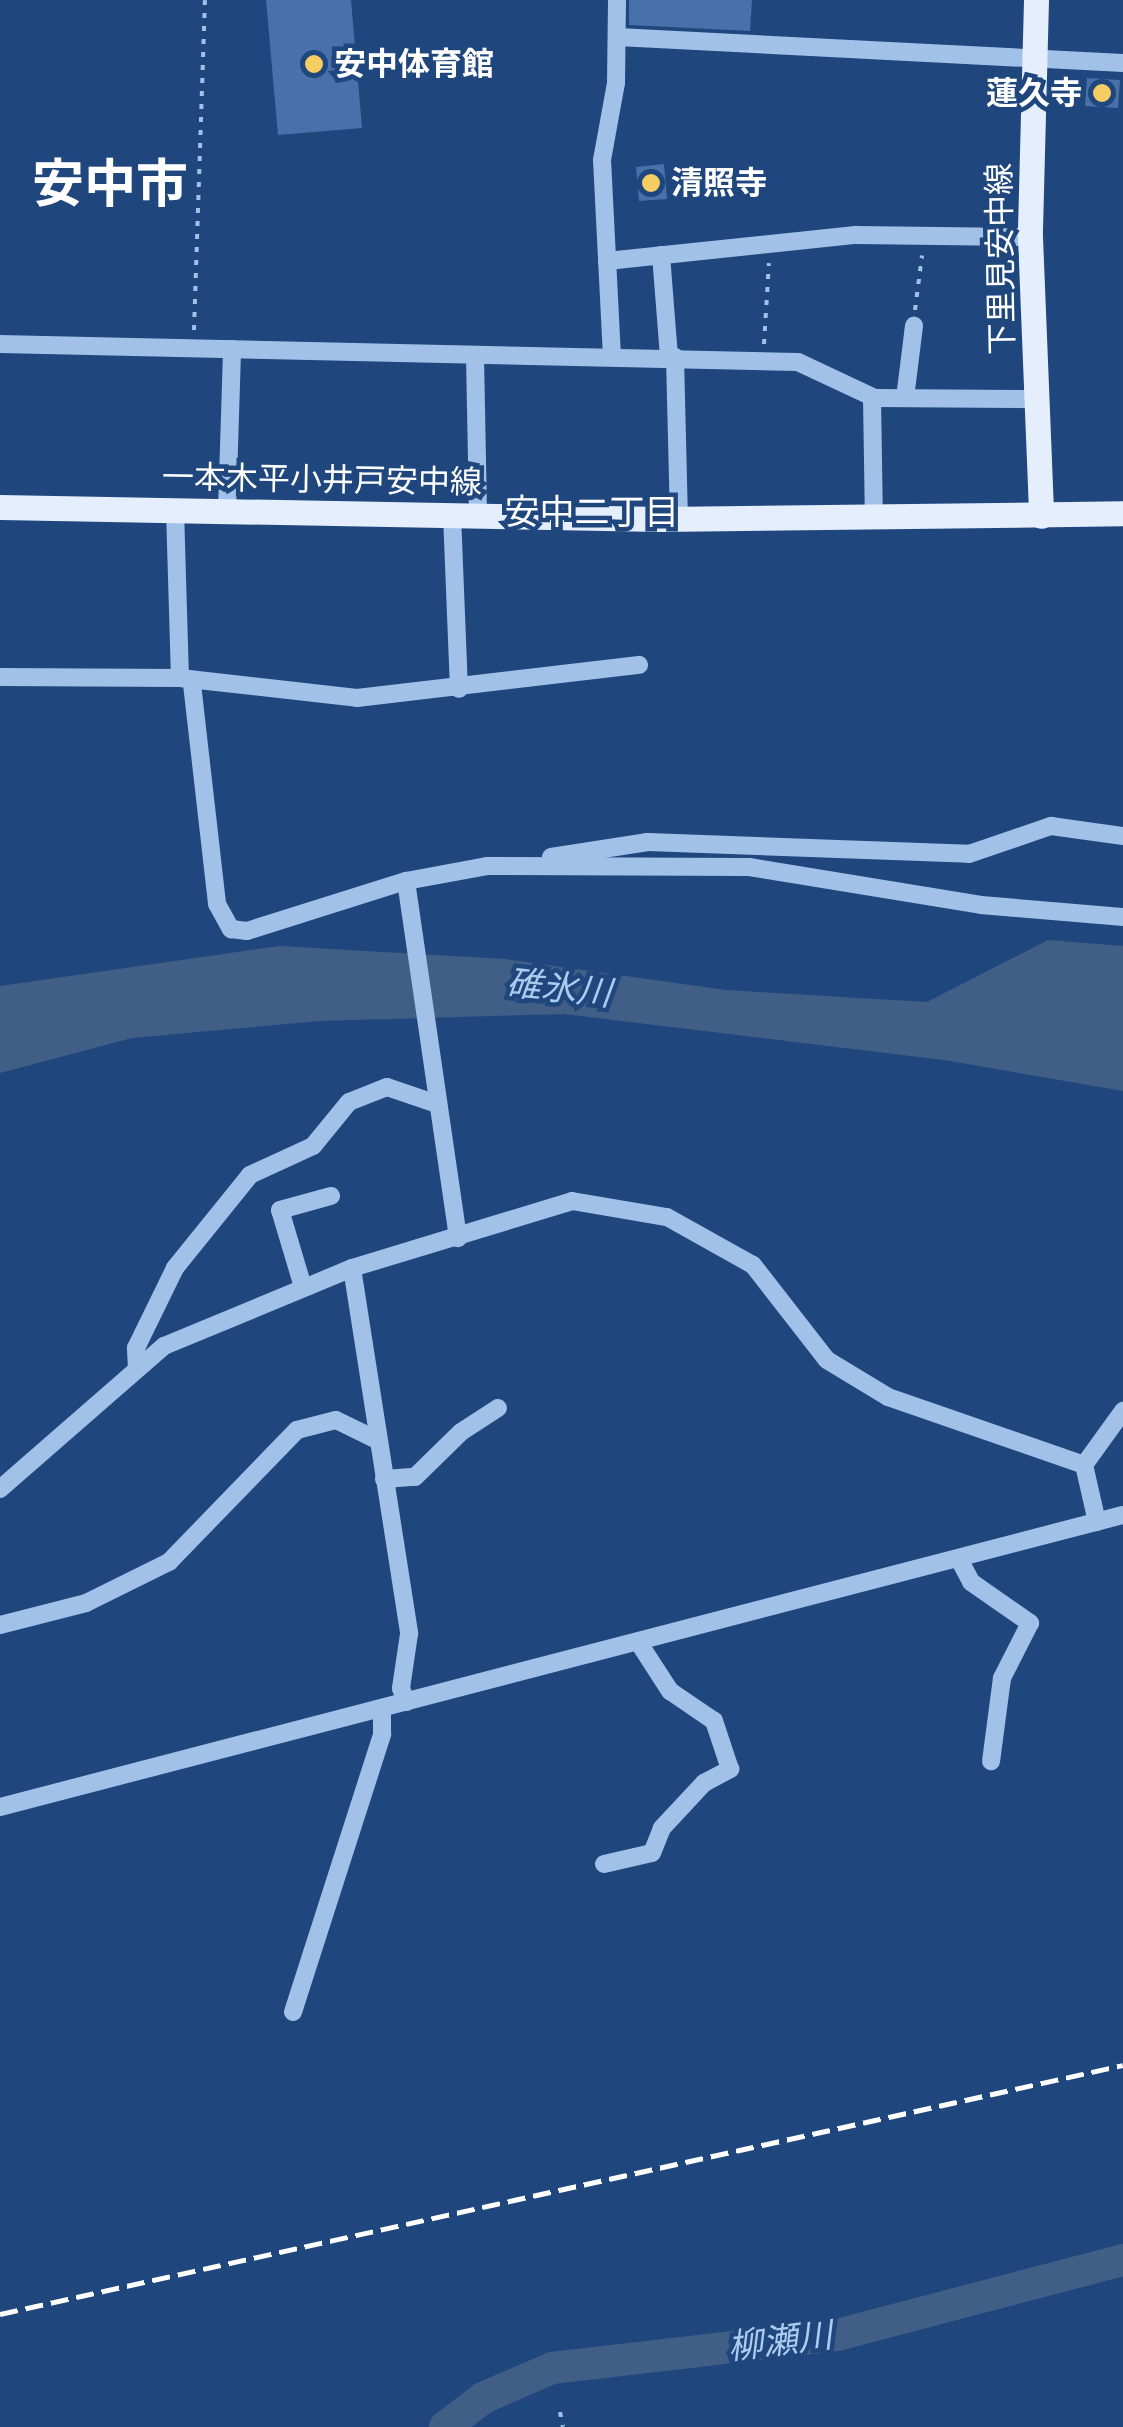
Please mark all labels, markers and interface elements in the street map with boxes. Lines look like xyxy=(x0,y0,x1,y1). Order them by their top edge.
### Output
place label: 安中体育館 xyxy=(334,45,494,83)
marker: 安中体育館 xyxy=(303,53,325,75)
place label: 蓮久寺 xyxy=(986,74,1082,112)
marker: 蓮久寺 xyxy=(1091,82,1113,104)
district label: 安中市 xyxy=(32,153,188,215)
street label: 下里見安中線 xyxy=(980,163,1022,355)
place label: 清照寺 xyxy=(671,164,767,202)
marker: 清照寺 xyxy=(640,172,662,194)
street label: 一本木平小井戸安中線 xyxy=(162,458,482,502)
district label: 安中二丁目 xyxy=(505,491,679,533)
water label: 碓氷川 xyxy=(505,962,613,1014)
water label: 柳瀬川 xyxy=(725,2314,835,2368)

